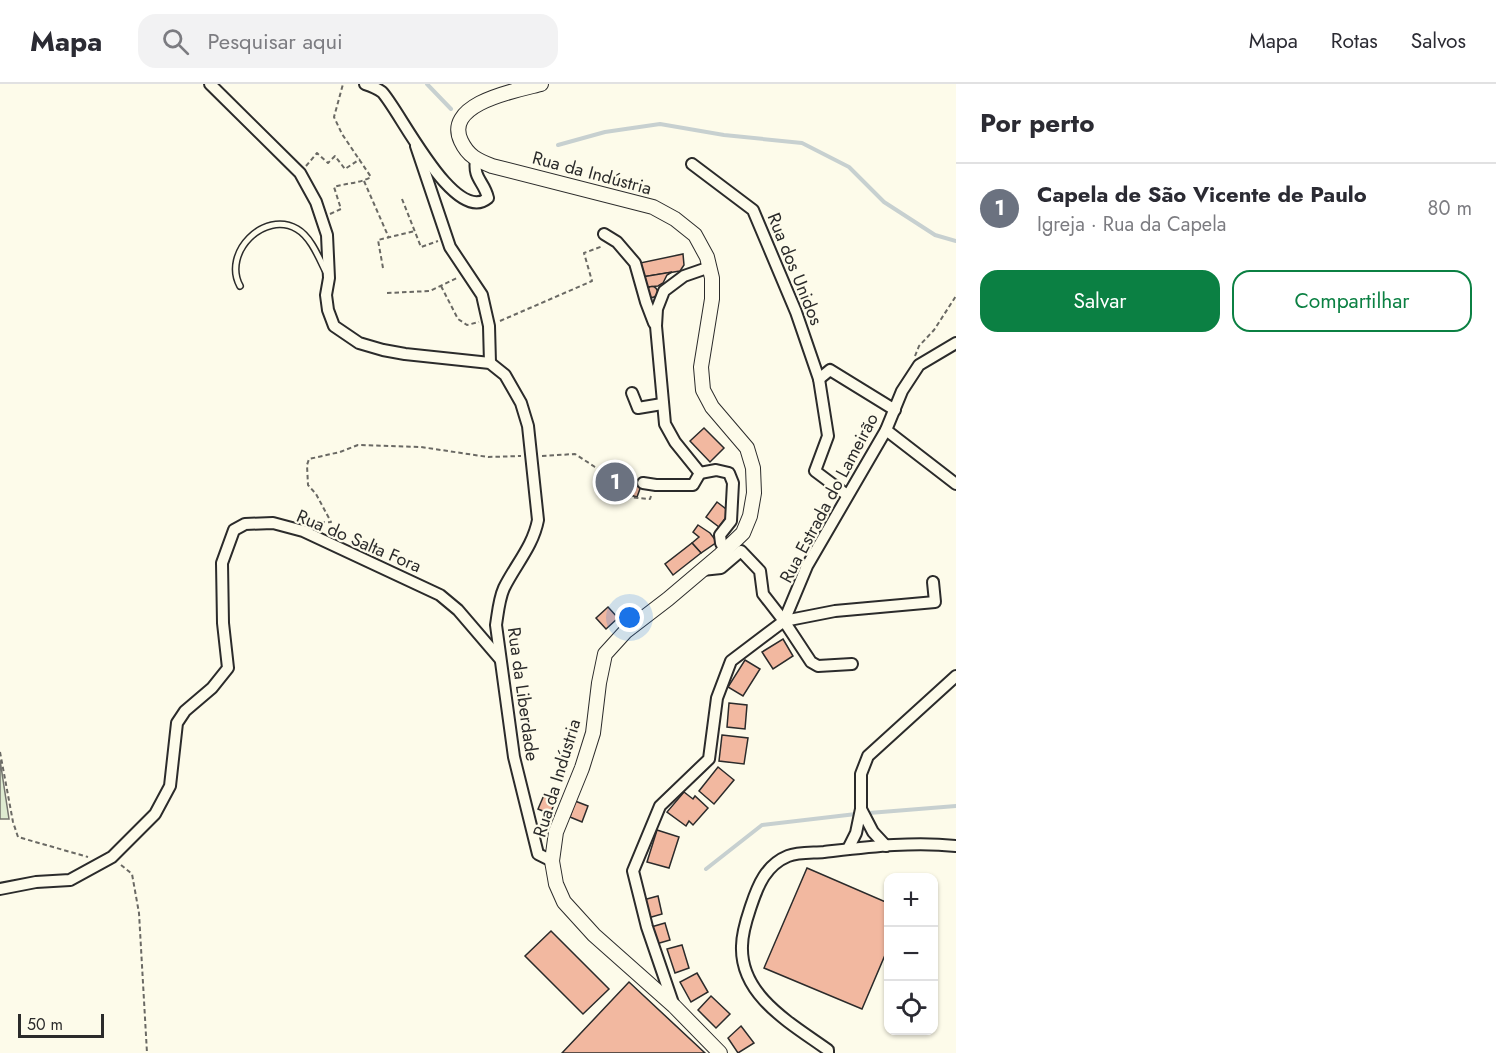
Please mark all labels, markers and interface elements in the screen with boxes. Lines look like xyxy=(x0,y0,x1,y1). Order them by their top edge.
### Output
search box xyxy=(138,14,558,68)
text: Mapa xyxy=(30,21,102,62)
icon: search xyxy=(159,25,192,58)
text: Pesquisar aqui xyxy=(207,25,343,57)
text: Mapa xyxy=(1249,26,1298,56)
text: Rotas xyxy=(1331,26,1378,56)
text: Salvos xyxy=(1411,26,1466,56)
text: Por perto xyxy=(980,104,1094,142)
street label: Rua da Indústria xyxy=(529,145,655,201)
text: Capela de São Vicente de Paulo xyxy=(1037,178,1367,210)
text: 1 xyxy=(994,194,1005,223)
text: 80 m xyxy=(1427,194,1472,223)
street label: Rua dos Unidos xyxy=(761,209,829,329)
text: Igreja · Rua da Capela xyxy=(1037,210,1226,239)
button: Salvar xyxy=(980,270,1220,332)
button: Compartilhar xyxy=(1232,270,1472,332)
street label: Rua Estrada do Lameirão xyxy=(773,408,885,588)
pin: 1 xyxy=(596,460,634,504)
street label: Rua do Salta Fora xyxy=(293,503,425,579)
your location xyxy=(615,603,644,632)
street label: Rua da Liberdade xyxy=(501,625,545,763)
street label: Rua da Indústria xyxy=(527,716,587,840)
map controls xyxy=(884,873,938,1035)
button: + xyxy=(884,873,938,927)
button: − xyxy=(884,927,938,981)
button: locate xyxy=(884,981,938,1035)
scale bar xyxy=(18,1011,104,1038)
text: 50 m xyxy=(27,1013,63,1036)

